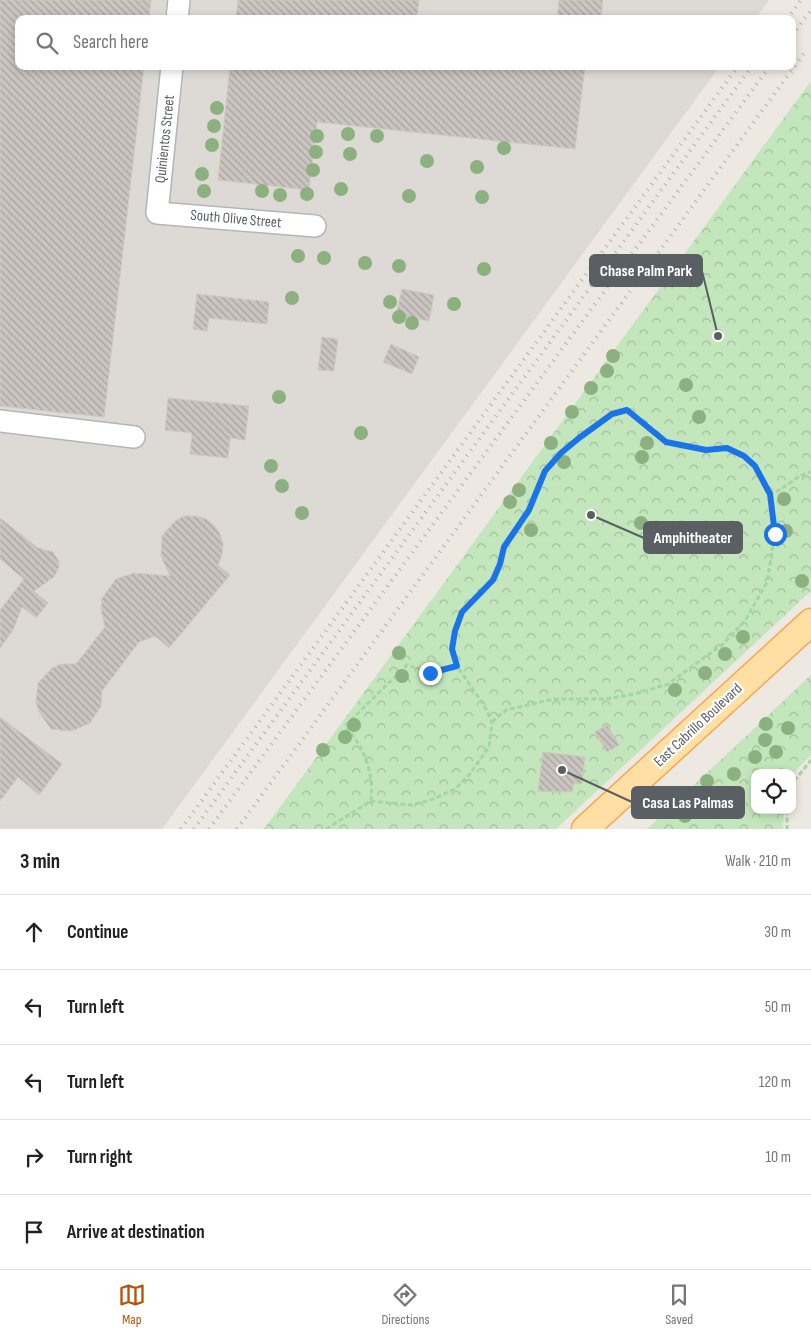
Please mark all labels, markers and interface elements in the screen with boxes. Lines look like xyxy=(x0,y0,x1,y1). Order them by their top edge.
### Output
search box xyxy=(15,15,796,70)
icon: search xyxy=(33,29,61,57)
text: Search here xyxy=(73,31,149,54)
street label: Quinientos Street xyxy=(151,94,179,184)
street label: South Olive Street xyxy=(190,206,283,232)
callout: Chase Palm Park xyxy=(590,255,702,286)
text: Chase Palm Park xyxy=(600,262,693,281)
callout: Amphitheater xyxy=(644,522,742,553)
route start xyxy=(764,523,787,546)
text: Amphitheater xyxy=(653,529,732,548)
route end xyxy=(419,662,442,685)
street label: East Cabrillo Boulevard xyxy=(650,679,746,771)
map controls xyxy=(751,769,796,814)
button: locate xyxy=(751,769,796,814)
callout: Casa Las Palmas xyxy=(632,787,744,818)
text: Casa Las Palmas xyxy=(642,794,734,813)
text: 3 min xyxy=(20,849,60,874)
text: Walk · 210 m xyxy=(725,852,791,871)
icon: ahead xyxy=(20,918,48,946)
text: Continue xyxy=(67,921,128,944)
text: 30 m xyxy=(764,923,791,942)
icon: left xyxy=(20,993,48,1021)
text: Turn left xyxy=(67,996,124,1019)
text: 50 m xyxy=(765,998,791,1017)
icon: left xyxy=(20,1068,48,1096)
text: Turn left xyxy=(67,1071,124,1094)
text: 120 m xyxy=(759,1073,791,1092)
icon: right xyxy=(20,1143,48,1171)
text: Turn right xyxy=(67,1146,132,1169)
text: 10 m xyxy=(765,1148,791,1167)
icon: arrive xyxy=(20,1218,48,1246)
text: Arrive at destination xyxy=(67,1221,205,1244)
tab: Map xyxy=(118,1281,146,1328)
tab: Directions xyxy=(381,1281,430,1328)
tab: Saved xyxy=(665,1281,693,1328)

